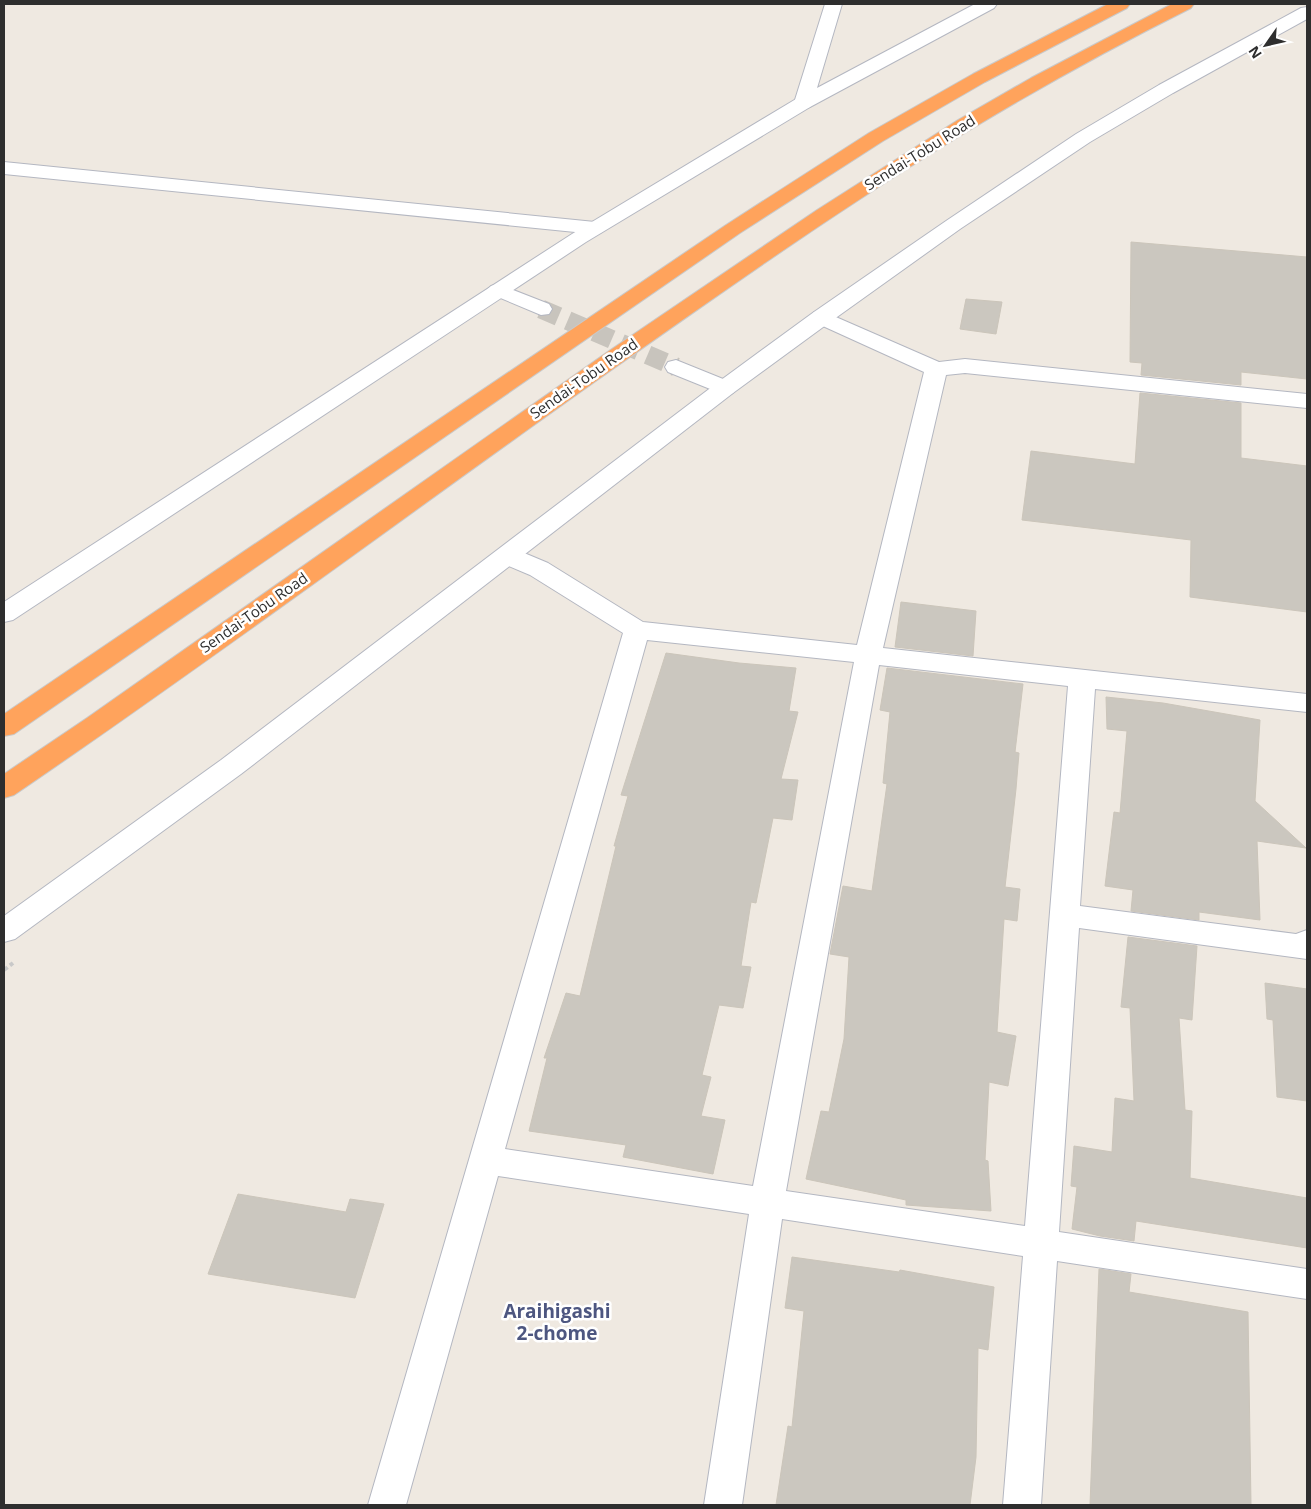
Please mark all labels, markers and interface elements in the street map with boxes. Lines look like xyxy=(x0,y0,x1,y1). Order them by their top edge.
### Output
north arrow xyxy=(1241,20,1291,70)
text: N xyxy=(1244,43,1266,63)
street label: Sendai-Tobu Road xyxy=(860,110,979,194)
street label: Sendai-Tobu Road xyxy=(526,333,641,423)
street label: Sendai-Tobu Road xyxy=(196,567,311,657)
district label: Araihigashi 2-chome xyxy=(503,1298,611,1346)

